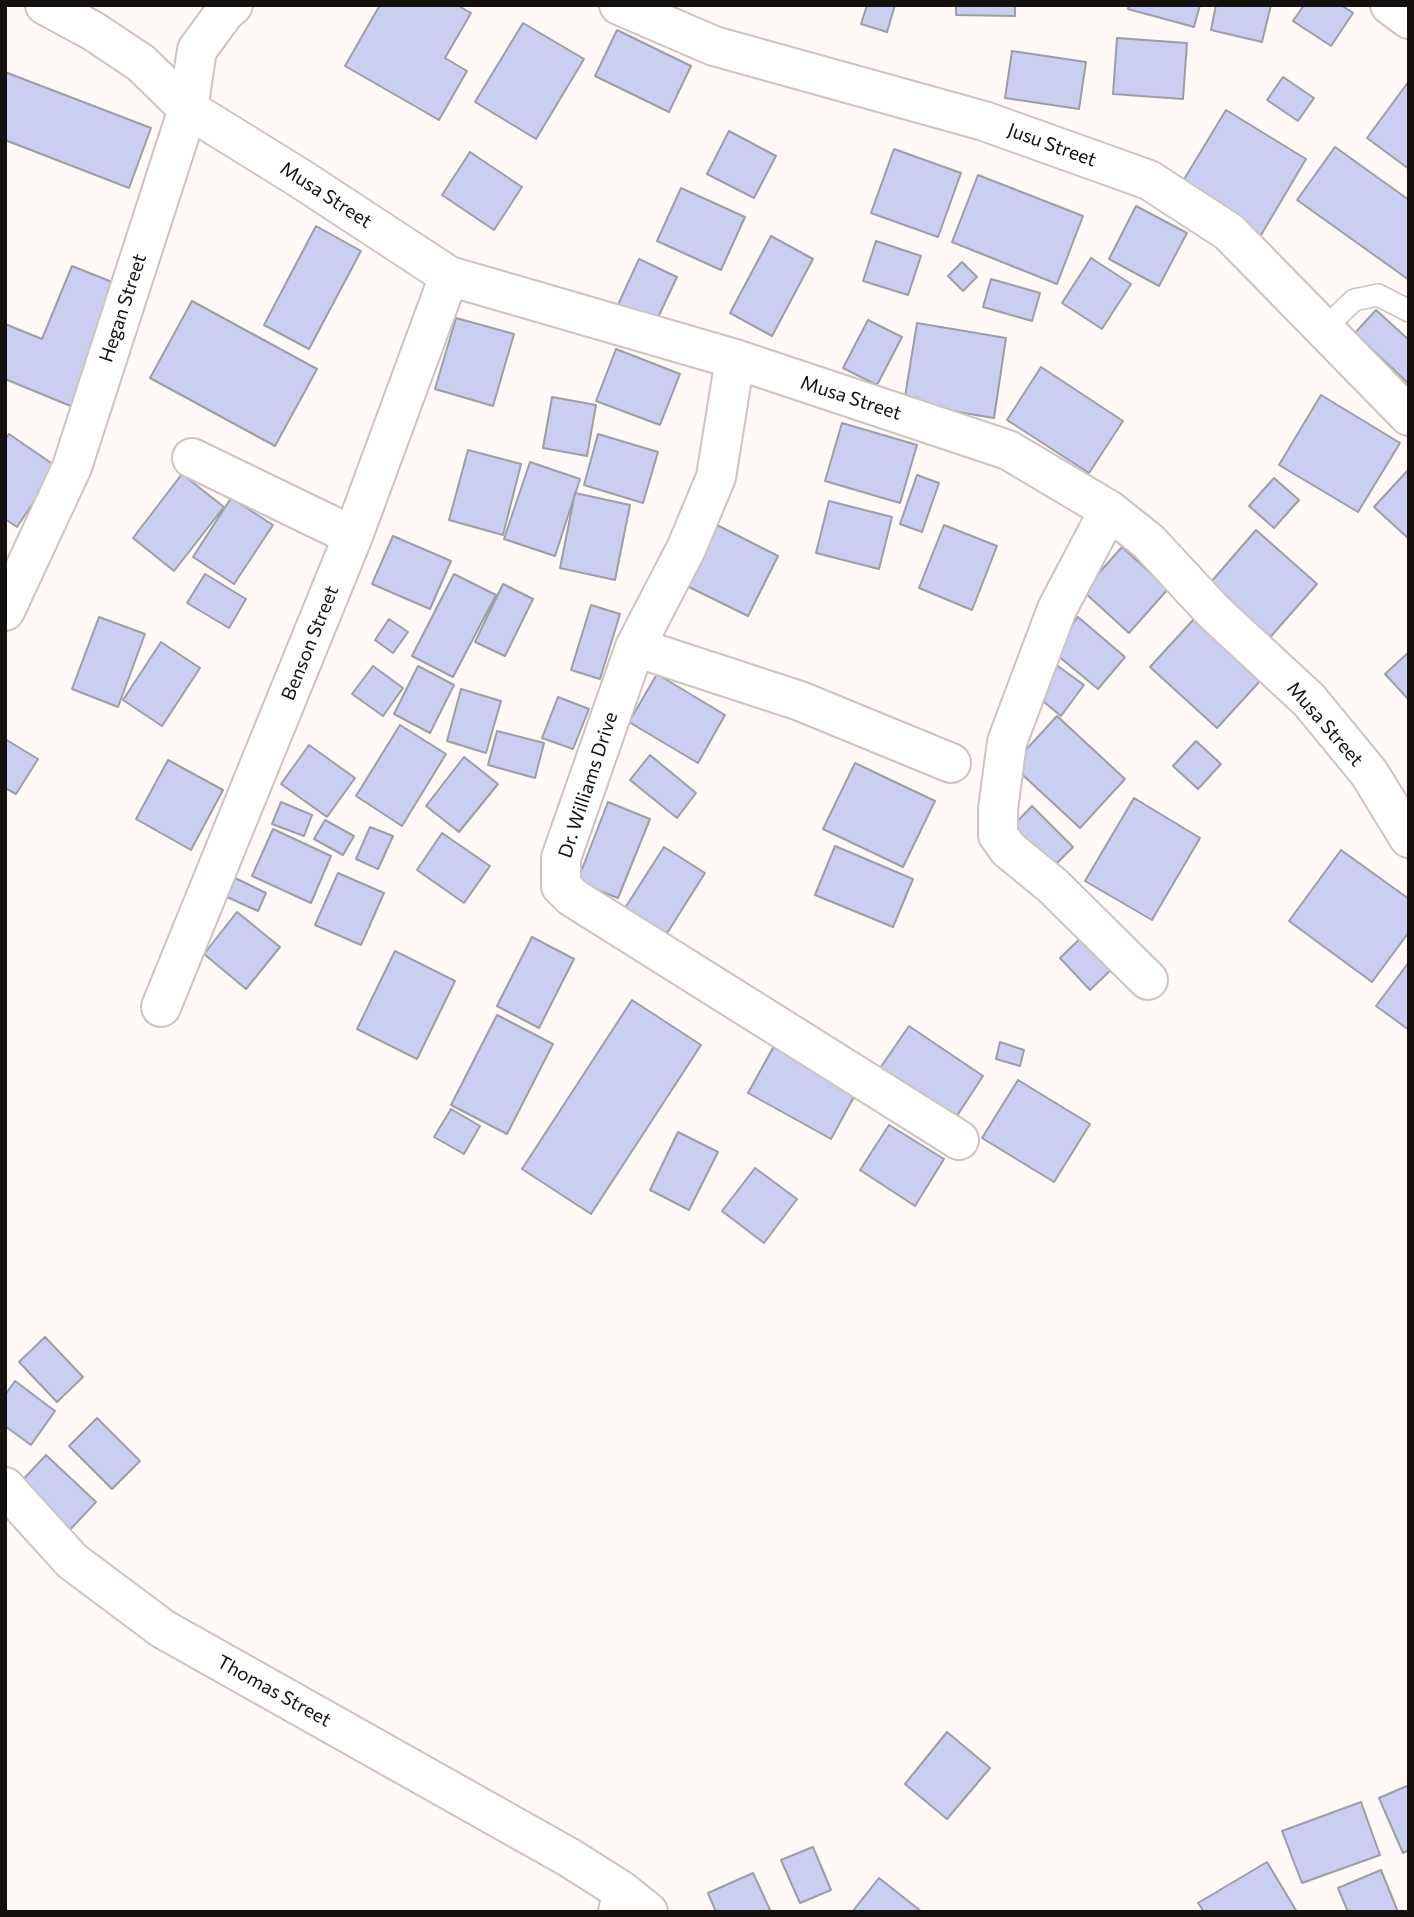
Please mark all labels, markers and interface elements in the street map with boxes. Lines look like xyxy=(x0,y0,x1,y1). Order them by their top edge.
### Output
street label: Jusu Street xyxy=(1005,118,1099,172)
street label: Musa Street xyxy=(276,157,376,233)
street label: Hegan Street xyxy=(95,251,151,365)
street label: Musa Street xyxy=(798,371,904,425)
street label: Benson Street xyxy=(277,582,343,704)
street label: Musa Street xyxy=(1282,677,1368,771)
street label: Dr. Williams Drive xyxy=(554,709,622,861)
street label: Thomas Street xyxy=(213,1650,335,1732)

